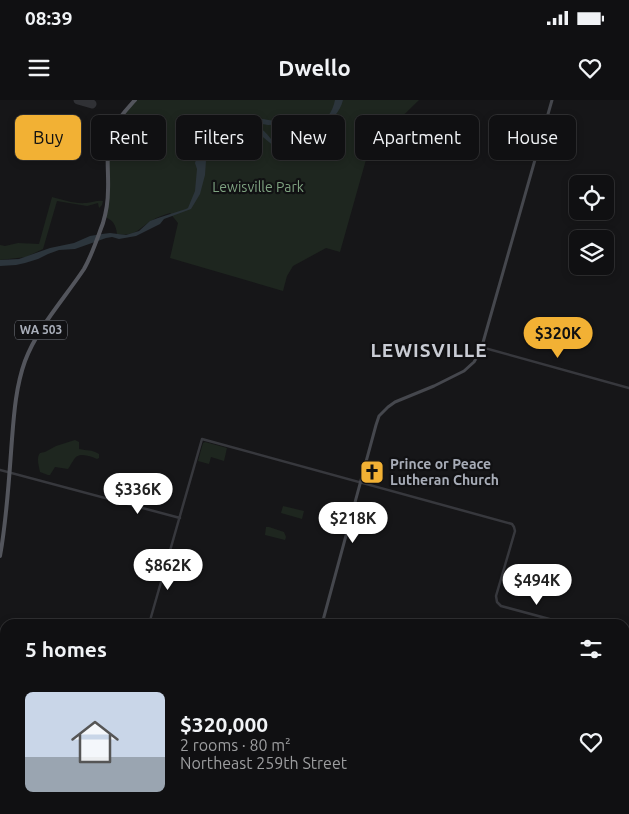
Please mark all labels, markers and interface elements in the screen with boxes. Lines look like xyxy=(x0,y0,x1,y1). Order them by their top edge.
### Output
text: 08:39 xyxy=(25,7,73,29)
icon: menu xyxy=(25,54,53,82)
icon: heart xyxy=(576,54,604,82)
text: Dwello xyxy=(278,55,351,80)
chip: Buy xyxy=(15,115,81,160)
chip: Rent xyxy=(91,115,166,160)
chip: Filters xyxy=(176,115,262,160)
chip: New xyxy=(272,115,345,160)
chip: Apartment xyxy=(355,115,479,160)
chip: House xyxy=(489,115,576,160)
map controls xyxy=(569,175,614,275)
button: locate xyxy=(569,175,614,220)
park label: Lewisville Park xyxy=(212,179,304,195)
button: layers xyxy=(569,230,614,275)
pin: $320K xyxy=(523,316,593,359)
road number: WA 503 xyxy=(15,320,67,340)
text: $320K xyxy=(535,324,581,342)
district label: LEWISVILLE xyxy=(370,339,488,361)
place label: Prince or Peace Lutheran Church xyxy=(390,456,499,488)
church icon: Prince or Peace Lutheran Church xyxy=(359,459,385,485)
pin: $336K xyxy=(103,472,173,515)
text: $336K xyxy=(115,480,161,498)
pin: $218K xyxy=(318,502,388,544)
text: $218K xyxy=(330,509,376,527)
pin: $862K xyxy=(133,548,203,591)
text: $862K xyxy=(145,556,191,574)
pin: $494K xyxy=(502,564,572,606)
text: $494K xyxy=(514,571,560,589)
icon: filters xyxy=(577,635,605,663)
text: 5 homes xyxy=(25,637,107,661)
icon: home xyxy=(65,712,125,772)
text: $320,000 xyxy=(180,712,268,736)
icon: heart xyxy=(577,728,605,756)
text: 2 rooms · 80 m² xyxy=(180,736,291,754)
text: Northeast 259th Street xyxy=(180,754,347,772)

